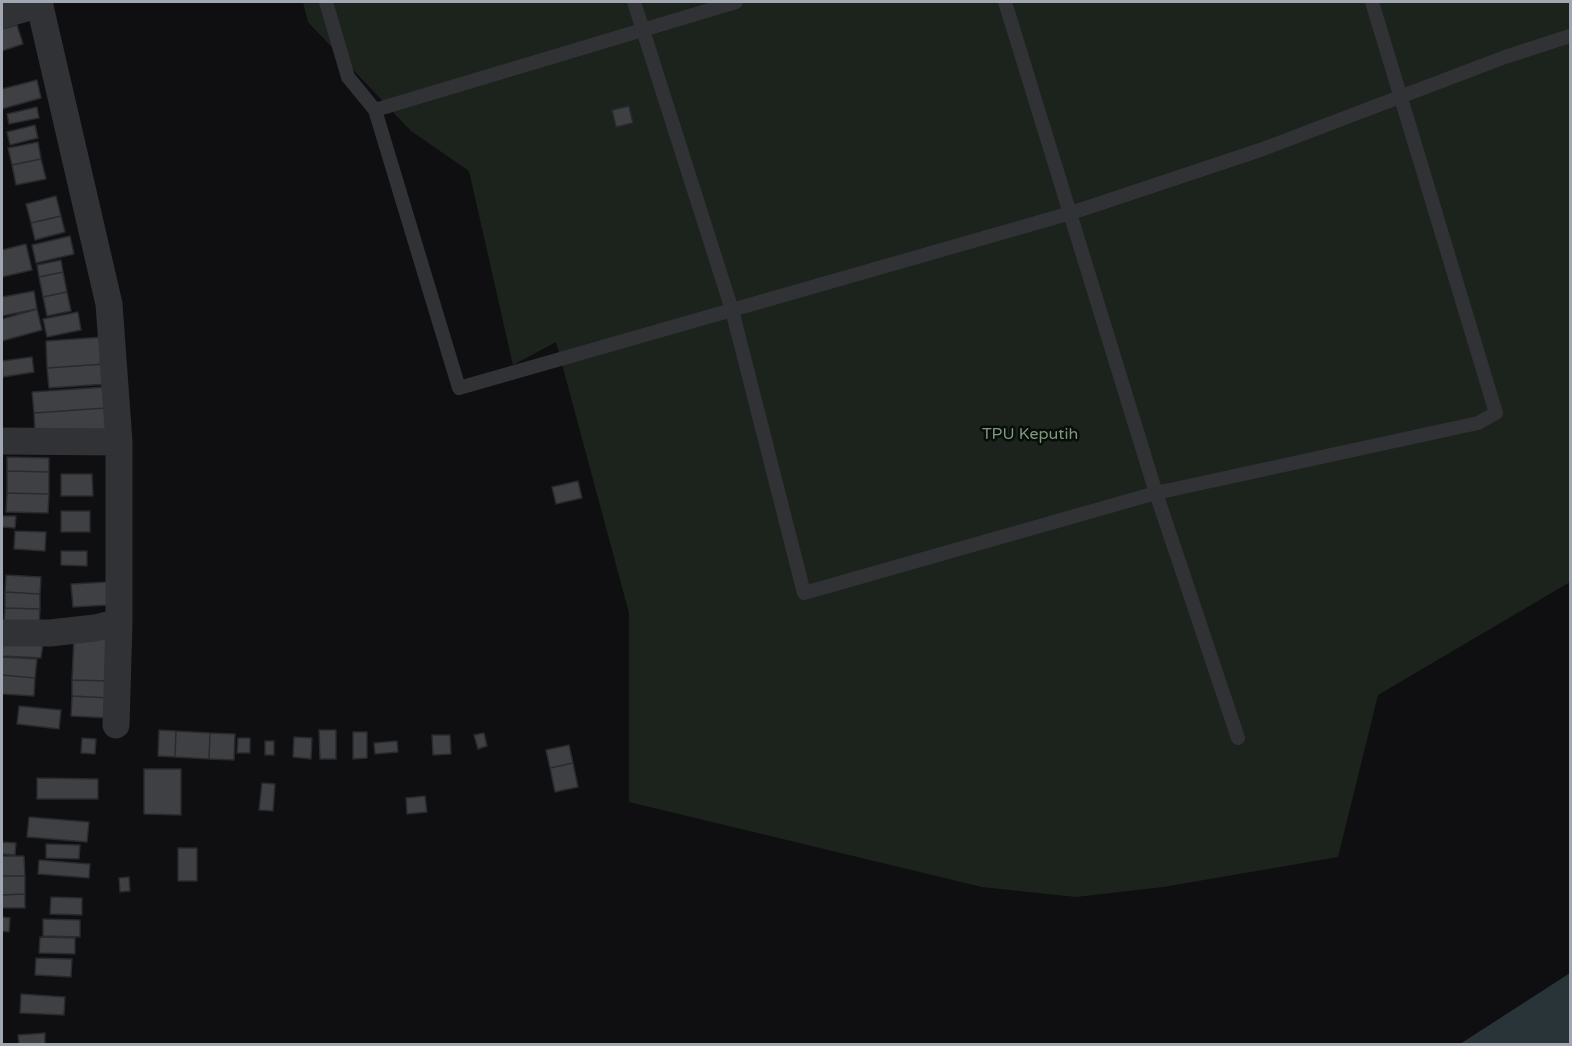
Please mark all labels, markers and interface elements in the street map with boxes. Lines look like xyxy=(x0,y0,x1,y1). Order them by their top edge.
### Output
park label: TPU Keputih xyxy=(982,425,1078,445)

